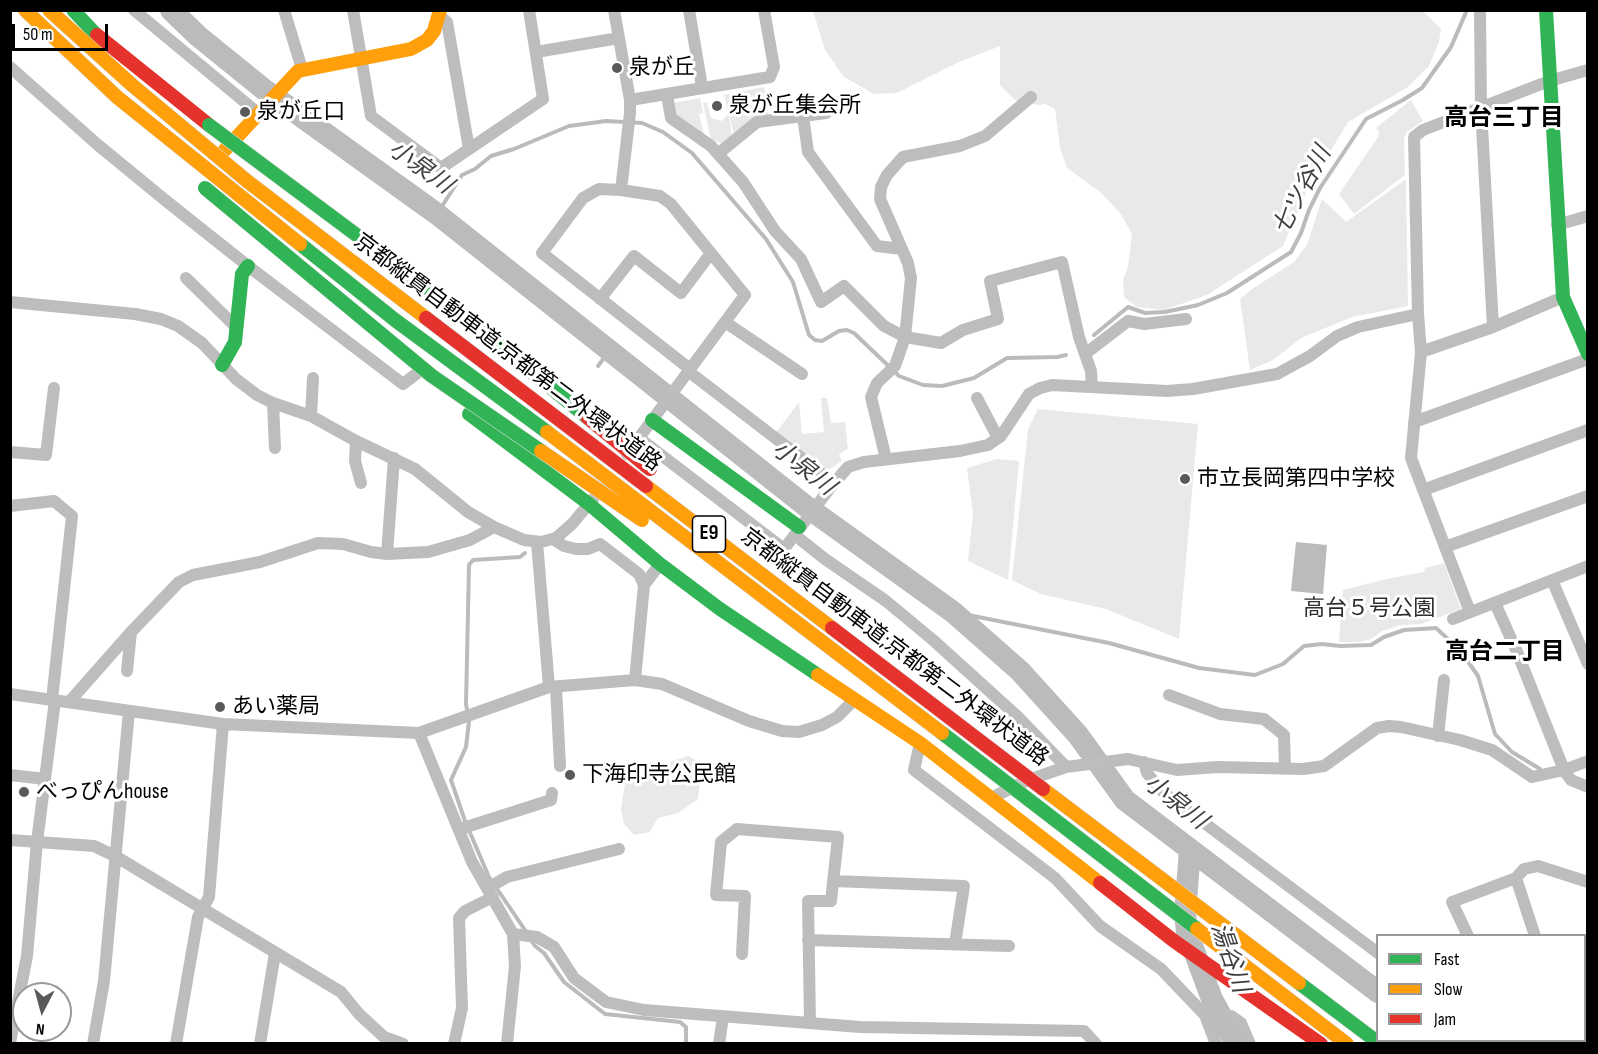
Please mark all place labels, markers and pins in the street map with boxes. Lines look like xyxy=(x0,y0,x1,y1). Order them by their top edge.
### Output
place label: 泉が丘 xyxy=(629,55,695,81)
marker: 泉が丘 xyxy=(610,61,624,75)
place label: 泉が丘集会所 xyxy=(729,93,861,119)
place label: 泉が丘口 xyxy=(257,99,345,125)
marker: 泉が丘集会所 xyxy=(710,99,724,113)
marker: 泉が丘口 xyxy=(238,105,252,119)
place label: 市立長岡第四中学校 xyxy=(1197,466,1395,492)
marker: 市立長岡第四中学校 xyxy=(1178,472,1192,486)
place label: あい薬局 xyxy=(232,694,320,720)
marker: あい薬局 xyxy=(213,700,227,714)
place label: 下海印寺公民館 xyxy=(582,762,736,788)
marker: 下海印寺公民館 xyxy=(563,768,577,782)
place label: べっぴんhouse xyxy=(36,779,168,805)
marker: べっぴんhouse xyxy=(17,785,31,799)

